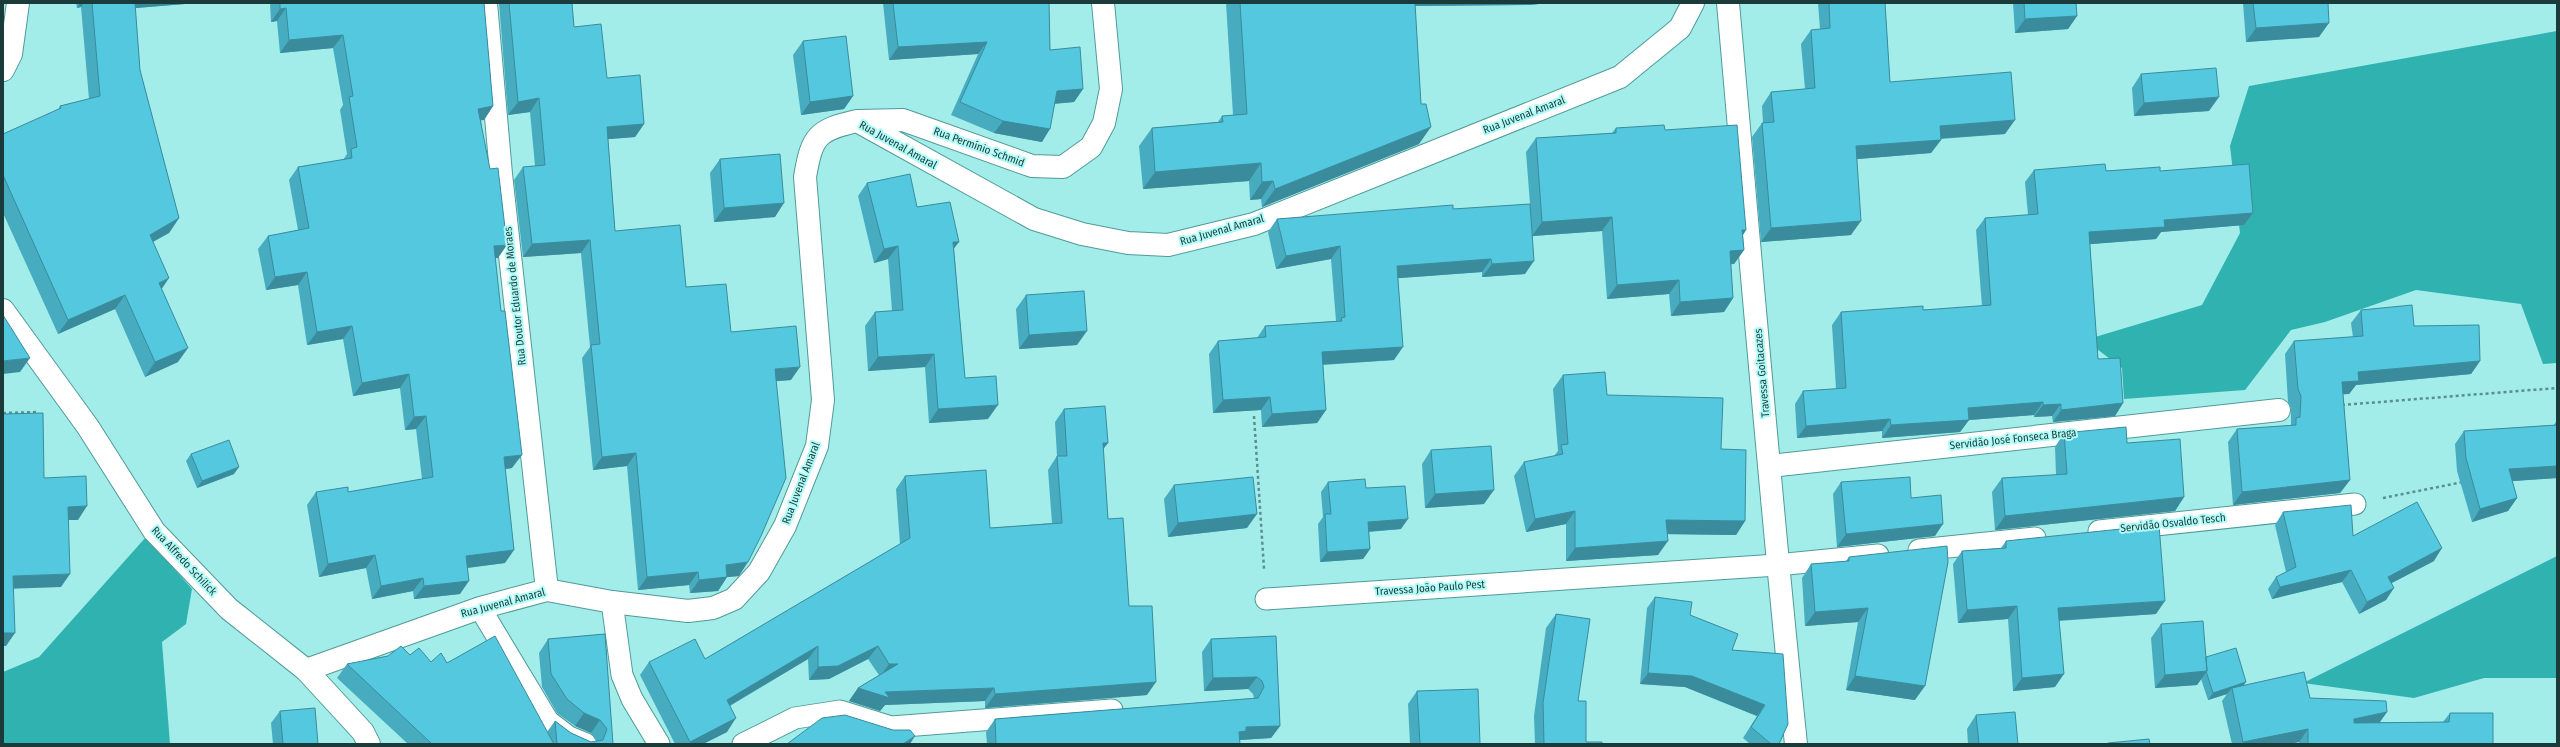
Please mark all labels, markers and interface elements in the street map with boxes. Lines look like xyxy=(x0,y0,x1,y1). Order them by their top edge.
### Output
street label: Rua Juvenal Amaral xyxy=(1481,93,1567,137)
street label: Rua Juvenal Amaral xyxy=(857,118,939,172)
street label: Rua Permínio Schmid xyxy=(932,125,1026,169)
street label: Rua Juvenal Amaral xyxy=(1179,212,1266,248)
street label: Rua Doutor Eduardo de Moraes xyxy=(501,226,529,366)
street label: Travessa Goitacazes xyxy=(1752,328,1772,418)
street label: Servidão José Fonseca Braga xyxy=(1949,426,2077,452)
street label: Rua Juvenal Amaral xyxy=(779,440,823,526)
street label: Servidão Osvaldo Tesch xyxy=(2120,511,2226,535)
street label: Rua Alfredo Schilick xyxy=(149,524,220,599)
street label: Travessa João Paulo Pest xyxy=(1375,578,1486,598)
street label: Rua Juvenal Amaral xyxy=(459,585,547,620)

